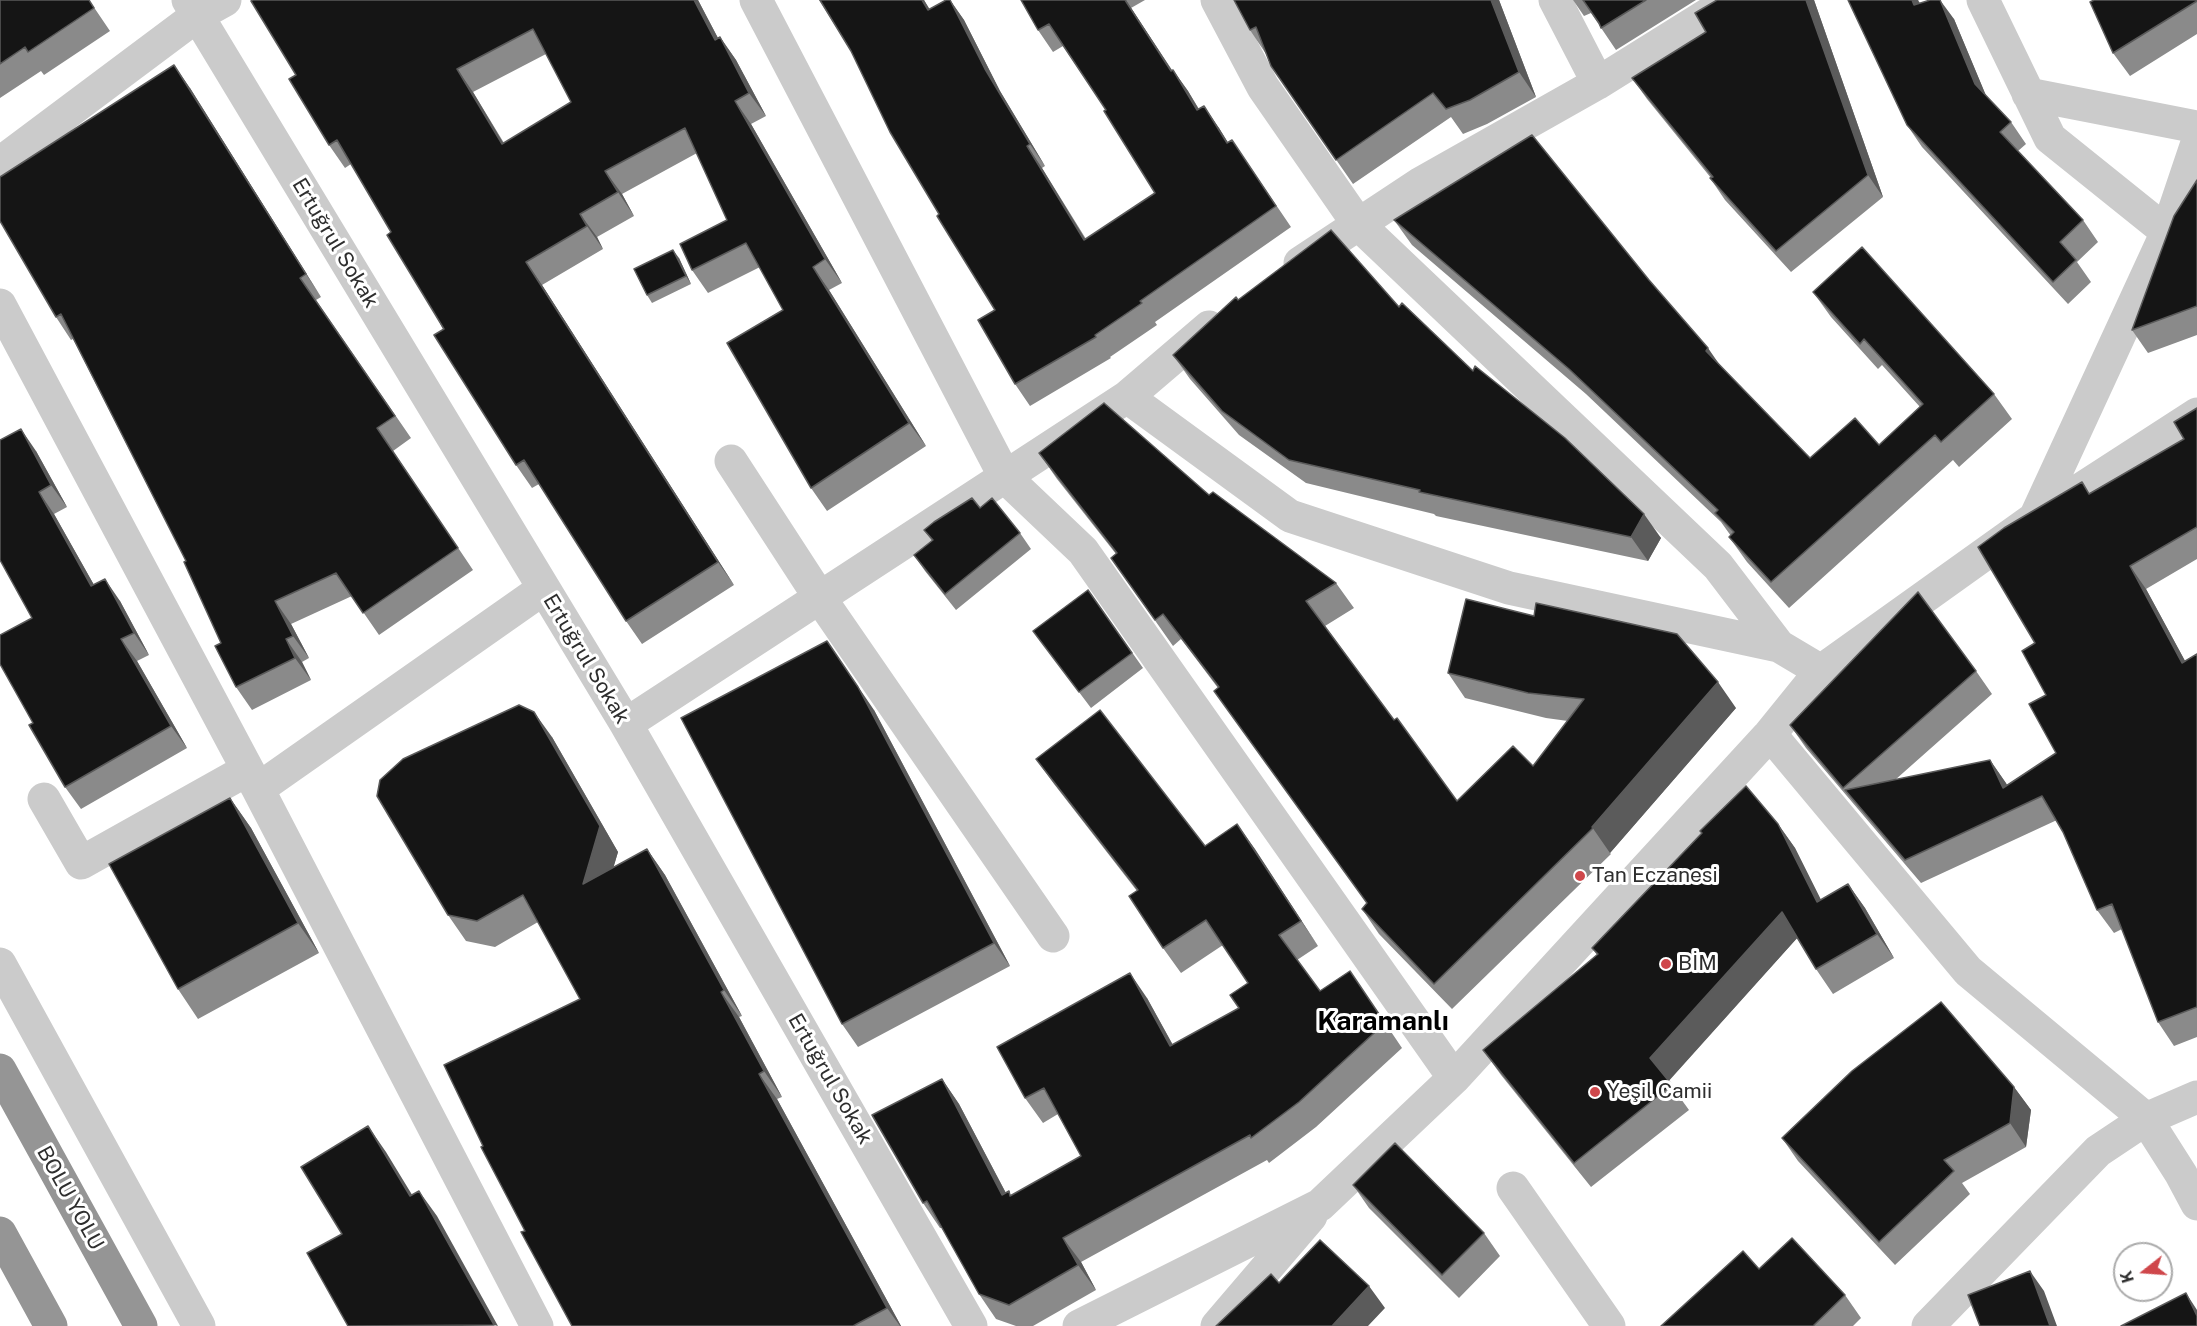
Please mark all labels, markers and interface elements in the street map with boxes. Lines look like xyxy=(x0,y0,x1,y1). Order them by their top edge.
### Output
street label: Ertuğrul Sokak xyxy=(286,174,384,312)
street label: Ertuğrul Sokak xyxy=(537,590,635,728)
place label: Tan Eczanesi xyxy=(1592,863,1718,889)
marker: Tan Eczanesi xyxy=(1573,869,1587,883)
place label: BİM xyxy=(1678,951,1717,977)
marker: BİM xyxy=(1659,957,1673,971)
district label: Karamanlı xyxy=(1317,1006,1449,1038)
street label: Ertuğrul Sokak xyxy=(782,1009,878,1149)
place label: Yeşil Camii xyxy=(1607,1079,1712,1105)
marker: Yeşil Camii xyxy=(1588,1085,1602,1099)
street label: BOLU YOLU xyxy=(31,1142,109,1254)
north arrow xyxy=(2113,1242,2173,1302)
text: K xyxy=(2116,1269,2138,1285)

